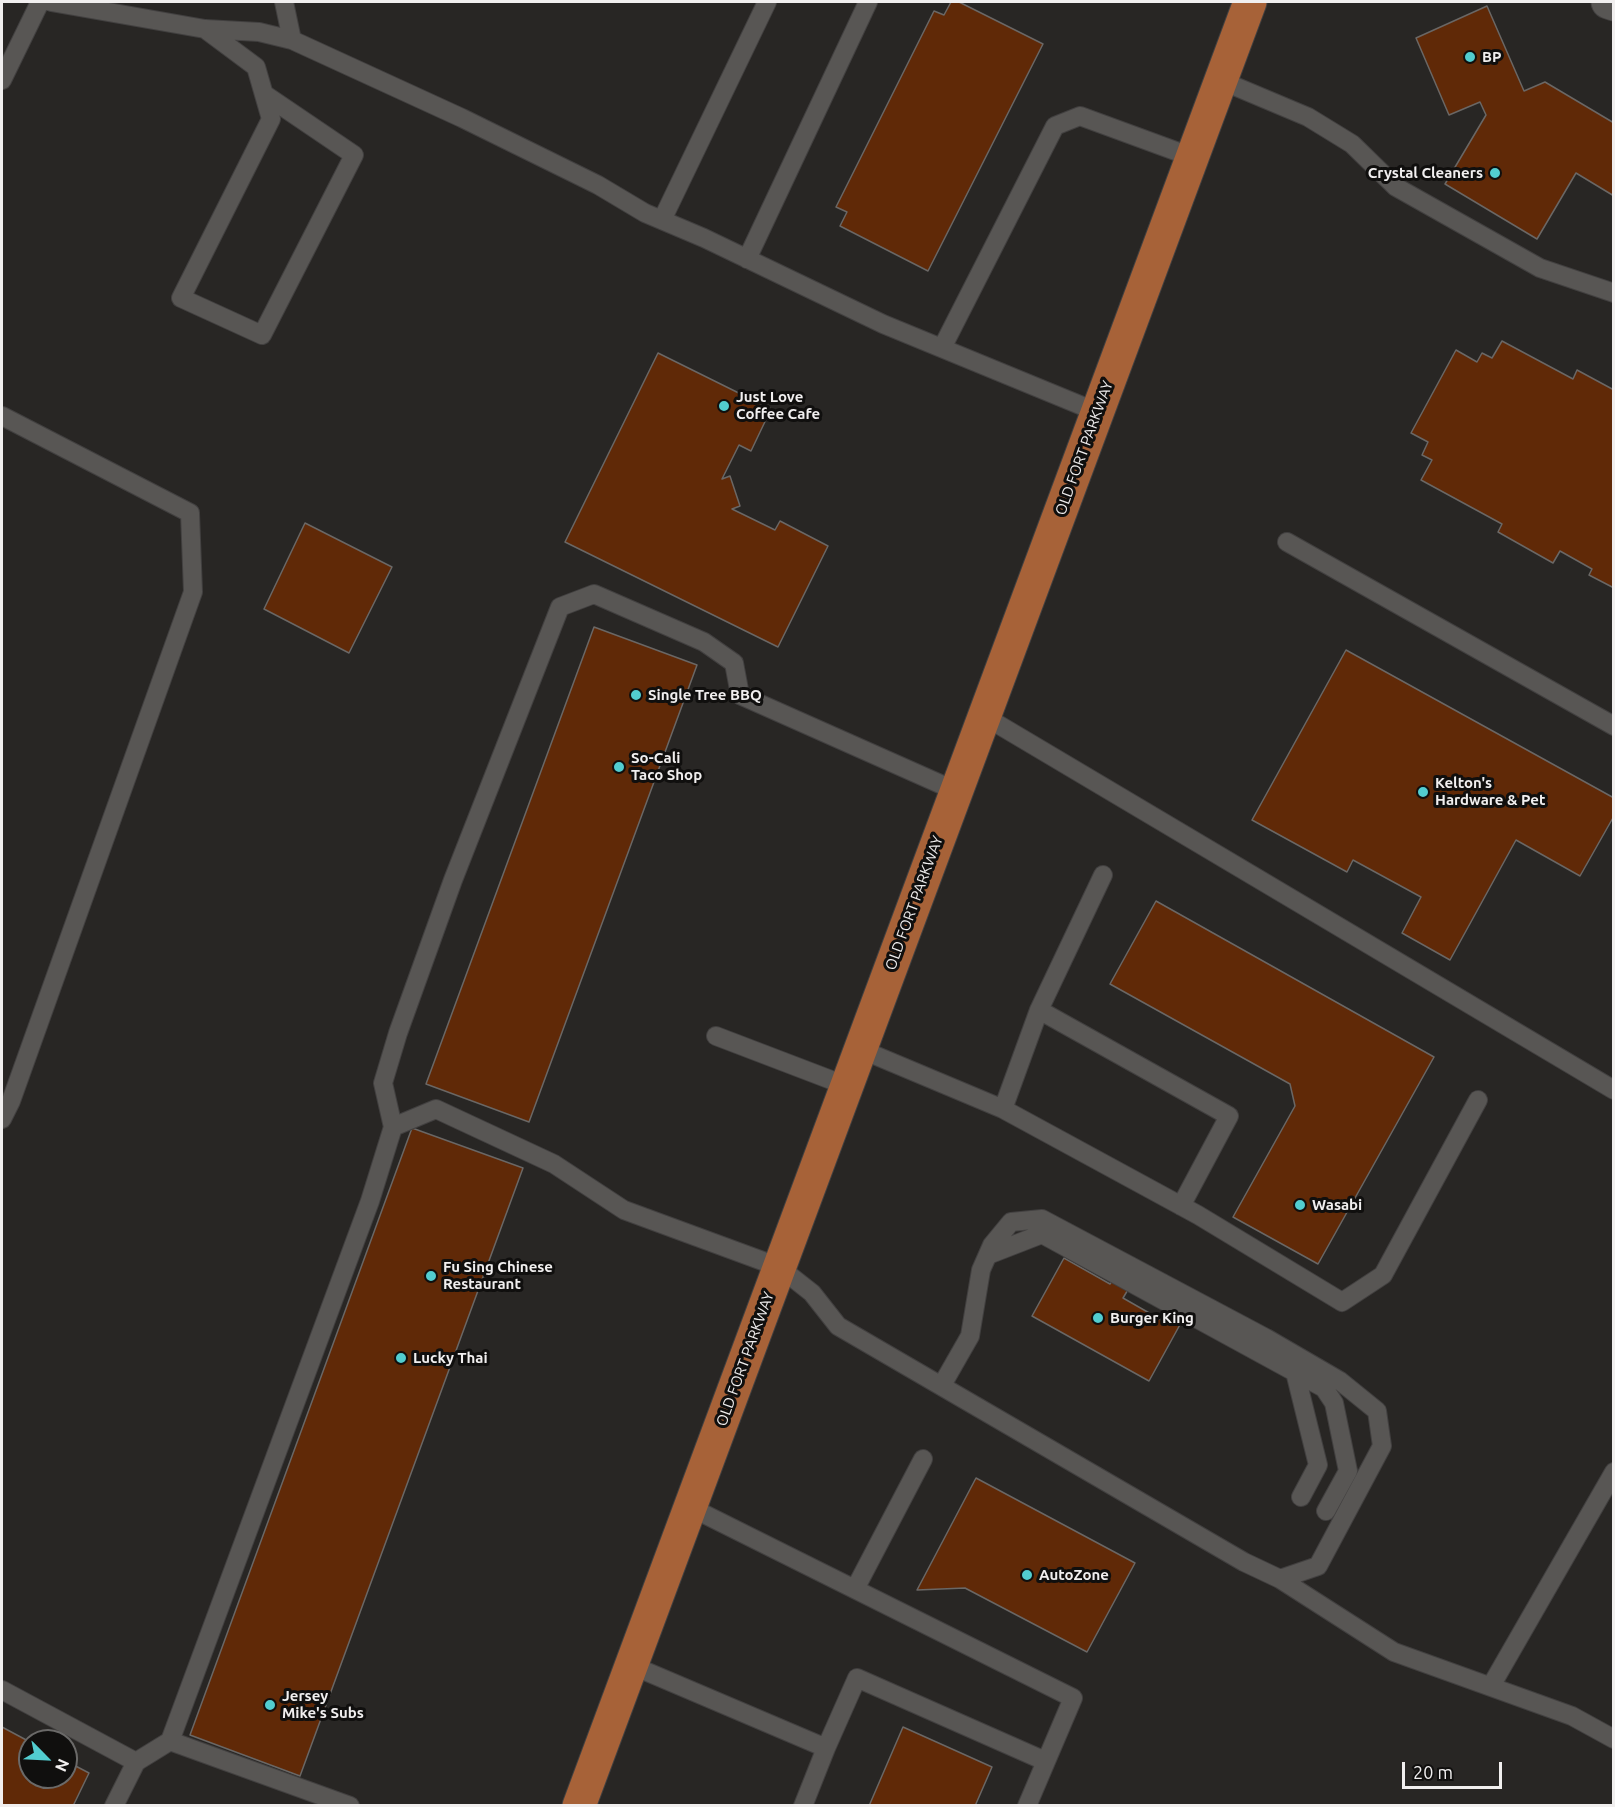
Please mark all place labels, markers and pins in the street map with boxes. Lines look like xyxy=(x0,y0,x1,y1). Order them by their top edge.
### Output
place label: BP xyxy=(1482,48,1501,66)
marker: BP xyxy=(1463,50,1477,64)
place label: Crystal Cleaners xyxy=(1368,164,1483,182)
marker: Crystal Cleaners xyxy=(1488,166,1502,180)
place label: Just Love Coffee Cafe xyxy=(736,388,820,423)
marker: Just Love Coffee Cafe xyxy=(717,399,731,413)
place label: Single Tree BBQ xyxy=(648,686,762,704)
marker: Single Tree BBQ xyxy=(629,688,643,702)
place label: So-Cali Taco Shop xyxy=(631,749,702,784)
marker: So-Cali Taco Shop xyxy=(612,760,626,774)
place label: Kelton's Hardware & Pet xyxy=(1435,774,1545,809)
marker: Kelton's Hardware & Pet xyxy=(1416,785,1430,799)
place label: Wasabi xyxy=(1312,1196,1362,1214)
marker: Wasabi xyxy=(1293,1198,1307,1212)
place label: Fu Sing Chinese Restaurant xyxy=(443,1258,553,1293)
marker: Fu Sing Chinese Restaurant xyxy=(424,1269,438,1283)
place label: Burger King xyxy=(1110,1309,1194,1327)
marker: Burger King xyxy=(1091,1311,1105,1325)
place label: Lucky Thai xyxy=(413,1349,488,1367)
marker: Lucky Thai xyxy=(394,1351,408,1365)
place label: AutoZone xyxy=(1039,1566,1109,1584)
marker: AutoZone xyxy=(1020,1568,1034,1582)
place label: Jersey Mike's Subs xyxy=(282,1687,364,1722)
marker: Jersey Mike's Subs xyxy=(263,1698,277,1712)

